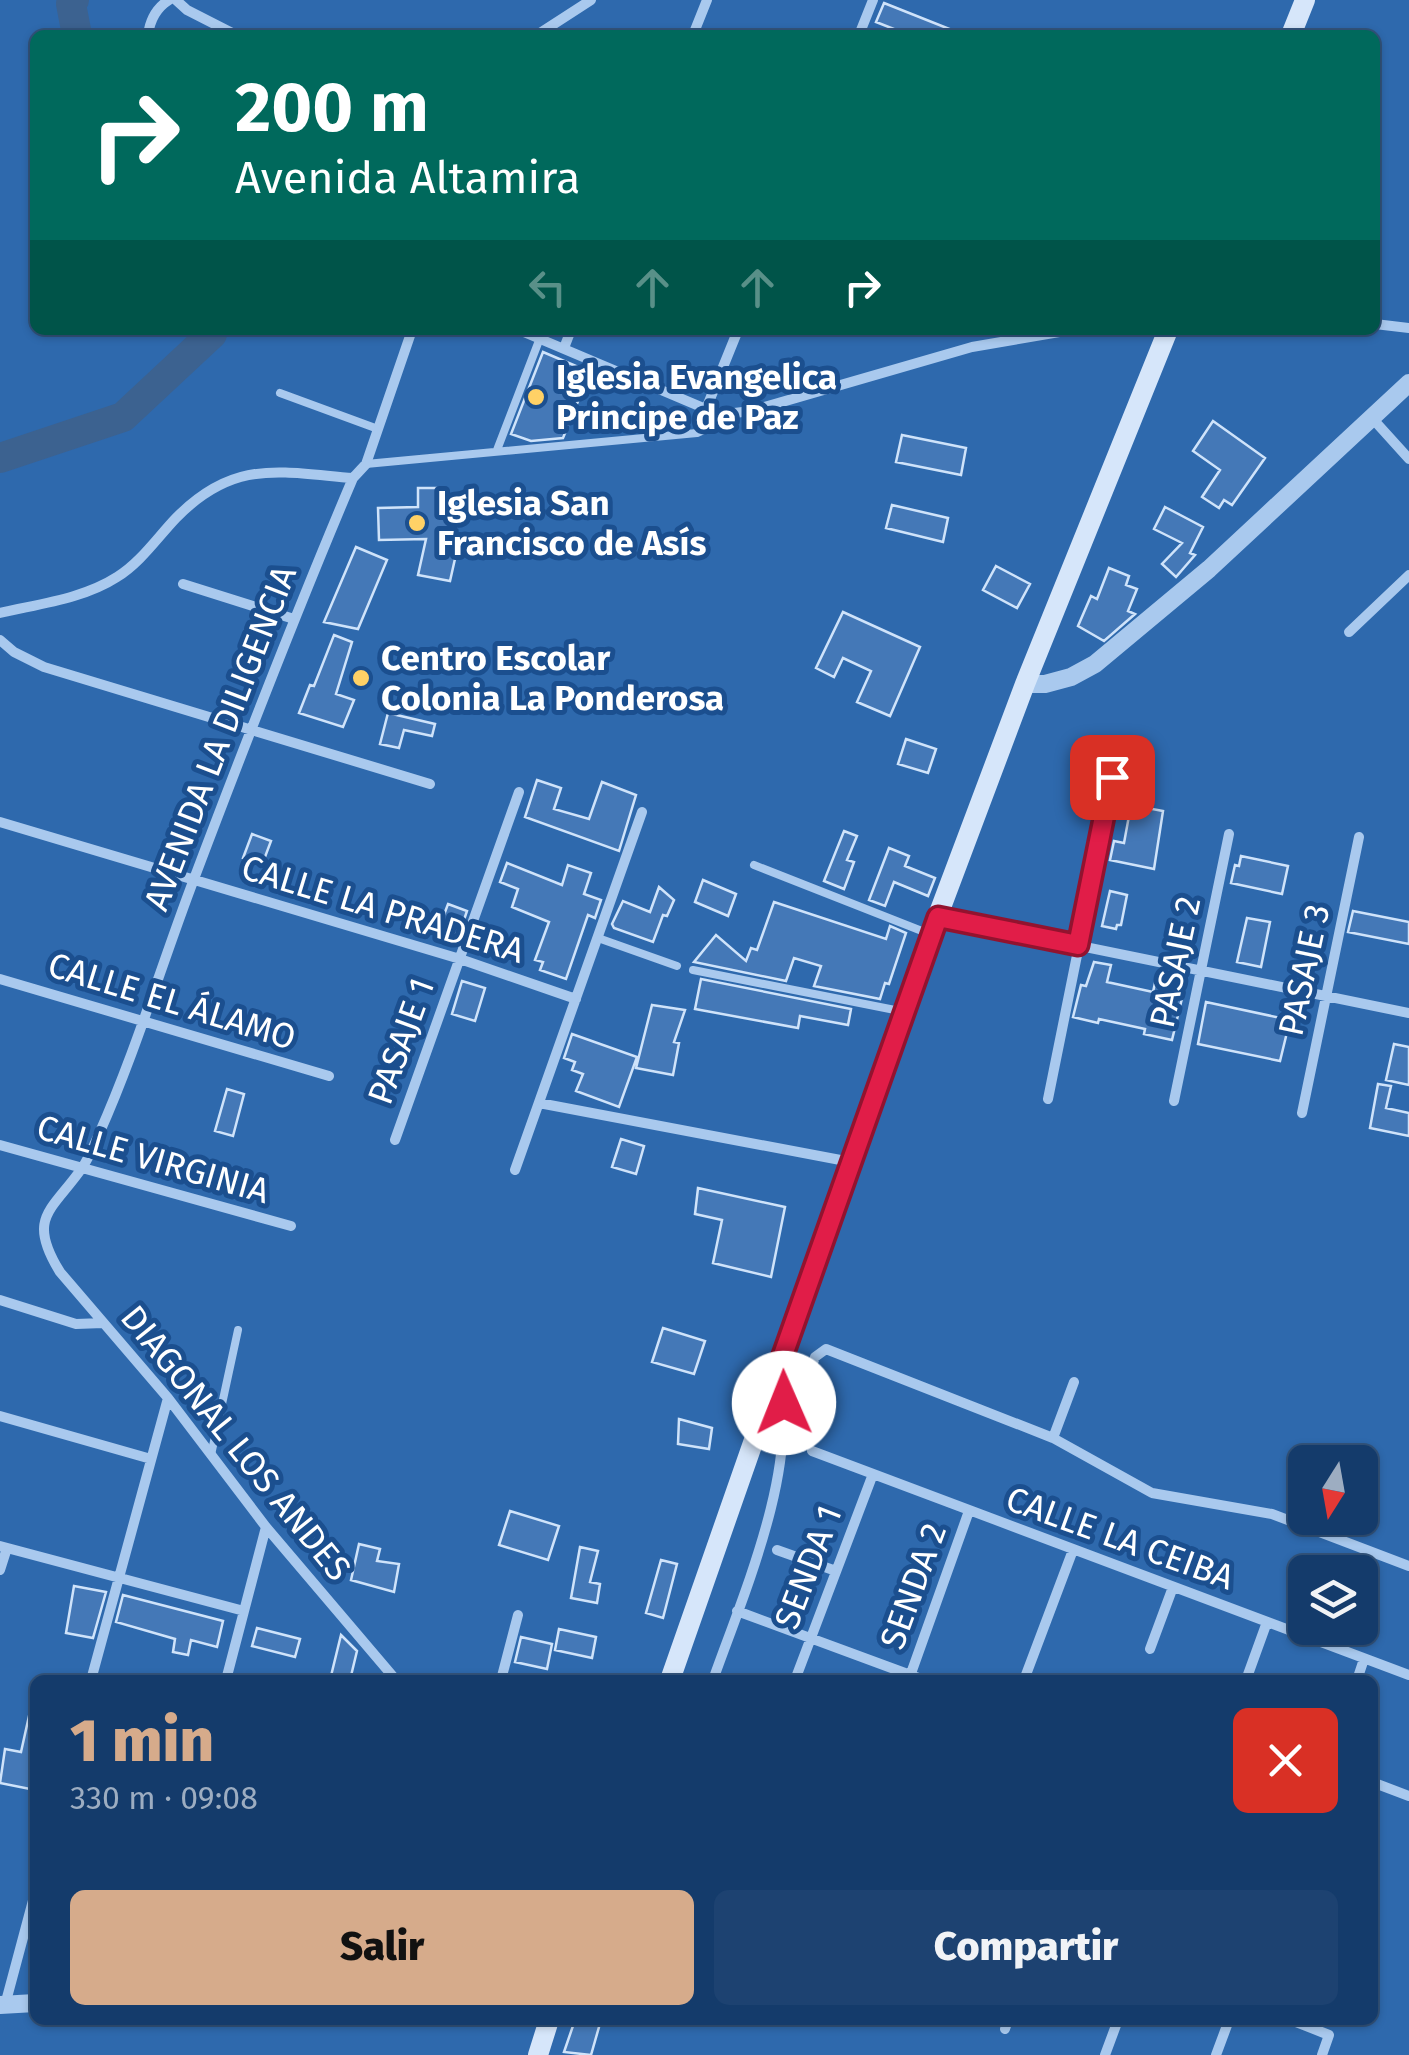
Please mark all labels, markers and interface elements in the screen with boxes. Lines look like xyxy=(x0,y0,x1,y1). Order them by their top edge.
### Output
text: 200 m xyxy=(235,66,429,150)
icon: right xyxy=(70,70,200,200)
text: Avenida Altamira xyxy=(235,151,581,205)
icon: left xyxy=(520,260,575,315)
icon: ahead xyxy=(625,260,680,315)
icon: ahead xyxy=(730,260,785,315)
icon: right xyxy=(835,260,890,315)
place label: Iglesia Evangelica Principe de Paz xyxy=(556,356,837,438)
marker: Iglesia Evangelica Principe de Paz xyxy=(525,386,547,408)
place label: Iglesia San Francisco de Asís xyxy=(437,482,706,564)
marker: Iglesia San Francisco de Asís xyxy=(406,512,428,534)
street label: AVENIDA LA DILIGENCIA xyxy=(135,560,305,916)
place label: Centro Escolar Colonia La Ponderosa xyxy=(381,637,724,719)
marker: Centro Escolar Colonia La Ponderosa xyxy=(350,667,372,689)
pin xyxy=(1070,735,1155,820)
icon: arrive xyxy=(1085,750,1140,805)
street label: CALLE LA PRADERA xyxy=(237,846,529,972)
street label: PASAJE 2 xyxy=(1141,892,1209,1032)
street label: PASAJE 3 xyxy=(1270,900,1338,1040)
street label: CALLE EL ÁLAMO xyxy=(43,943,301,1059)
street label: PASAJE 1 xyxy=(359,972,443,1110)
street label: CALLE VIRGINIA xyxy=(32,1106,274,1212)
street label: DIAGONAL LOS ANDES xyxy=(112,1297,360,1589)
position arrow xyxy=(732,1351,836,1455)
north arrow xyxy=(1288,1445,1378,1535)
map controls xyxy=(1288,1445,1378,1645)
street label: CALLE LA CEIBA xyxy=(1000,1477,1240,1599)
street label: SENDA 1 xyxy=(765,1500,851,1634)
street label: SENDA 2 xyxy=(871,1517,955,1655)
button: layers xyxy=(1288,1555,1378,1645)
text: 1 min xyxy=(70,1705,214,1777)
button: close xyxy=(1233,1708,1338,1813)
text: 330 m · 09:08 xyxy=(70,1779,258,1817)
button: Salir xyxy=(70,1890,694,2005)
button: Compartir xyxy=(714,1890,1338,2005)

